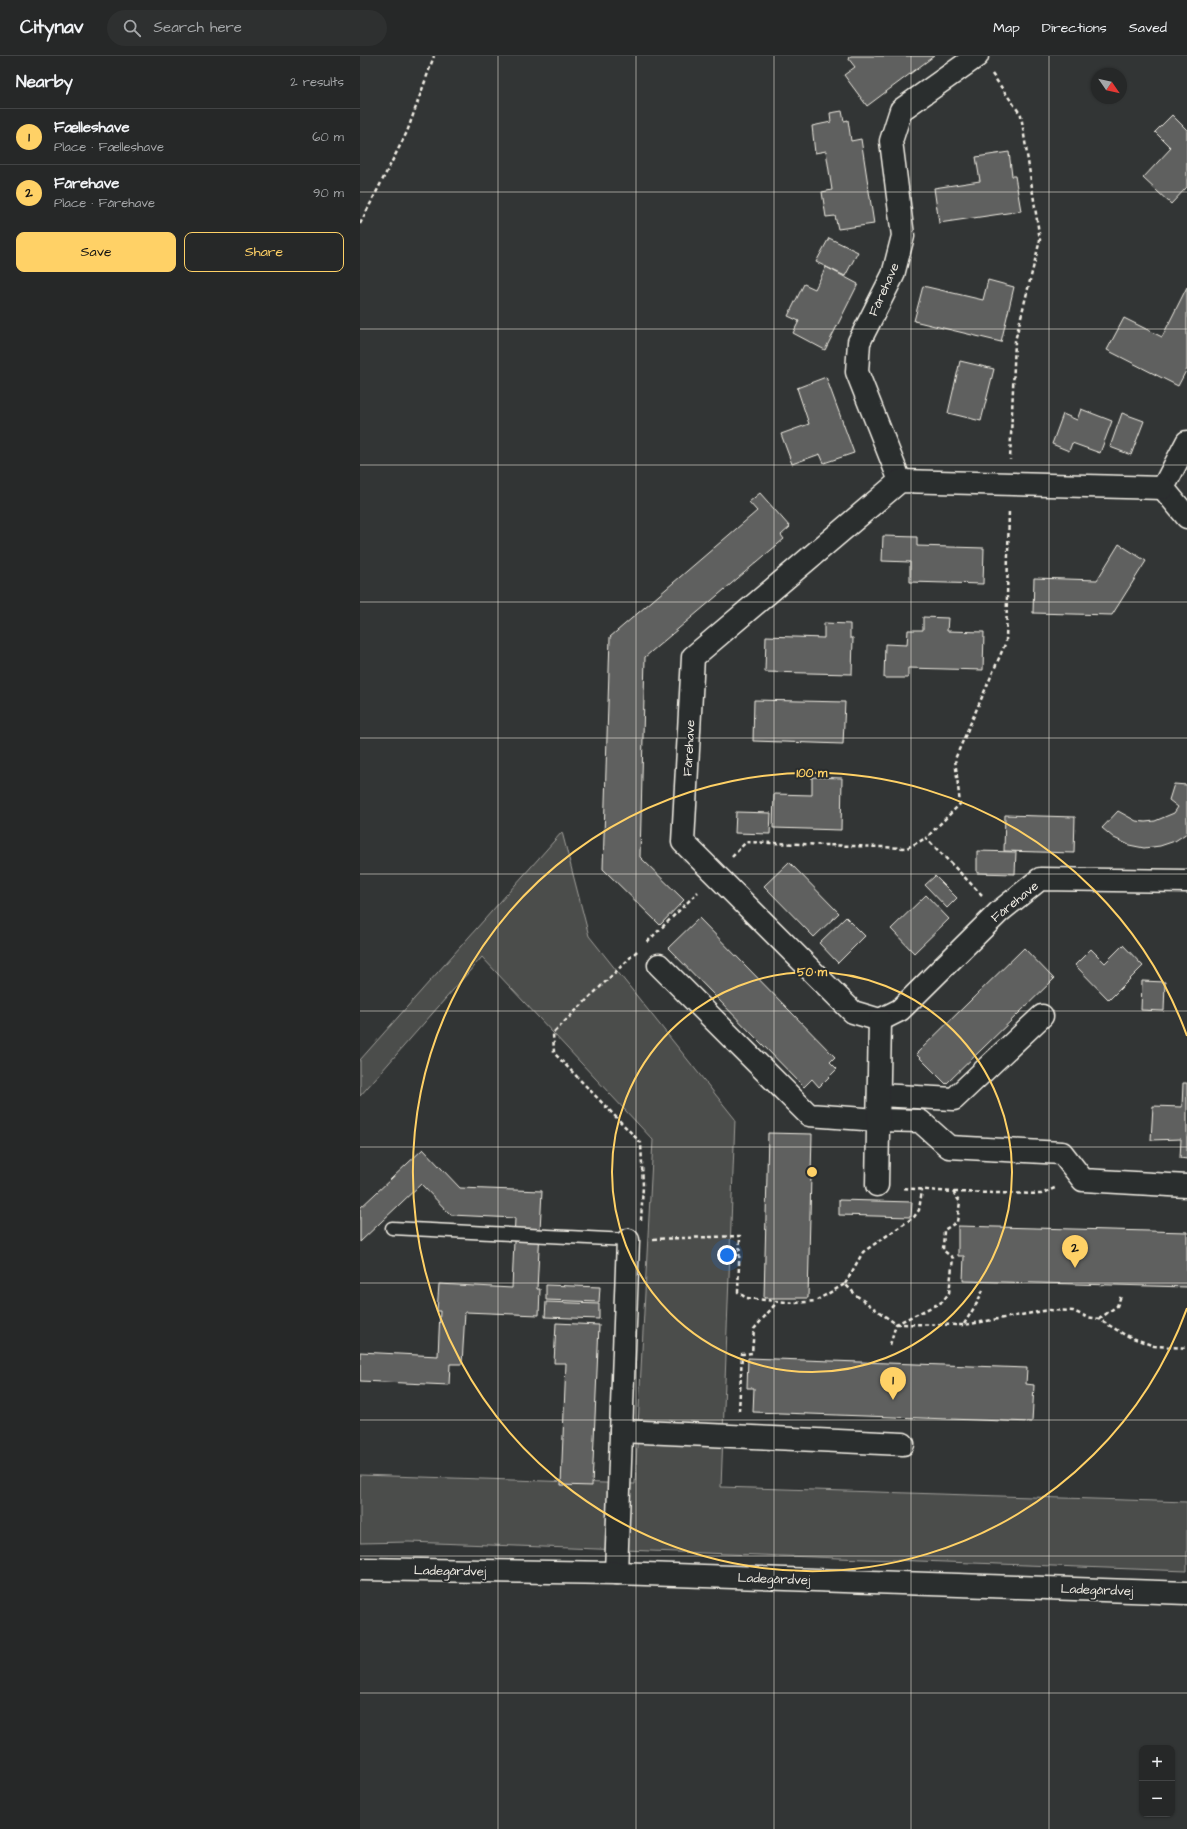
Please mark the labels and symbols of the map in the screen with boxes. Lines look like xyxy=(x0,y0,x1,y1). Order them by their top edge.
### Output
north arrow xyxy=(1091,68,1127,104)
street label: Fårehave xyxy=(864,260,904,319)
street label: Fårehave xyxy=(679,719,699,777)
text: 100 m xyxy=(797,765,828,782)
street label: Fårehave xyxy=(987,877,1042,927)
text: 50 m xyxy=(797,964,828,981)
centre of rings xyxy=(805,1165,819,1179)
pin: 2 xyxy=(1062,1235,1088,1268)
your location xyxy=(717,1245,737,1265)
pin: 1 xyxy=(880,1367,906,1400)
street label: Ladegårdvej xyxy=(414,1561,487,1582)
street label: Ladegårdvej xyxy=(737,1569,811,1590)
street label: Ladegårdvej xyxy=(1060,1580,1134,1601)

